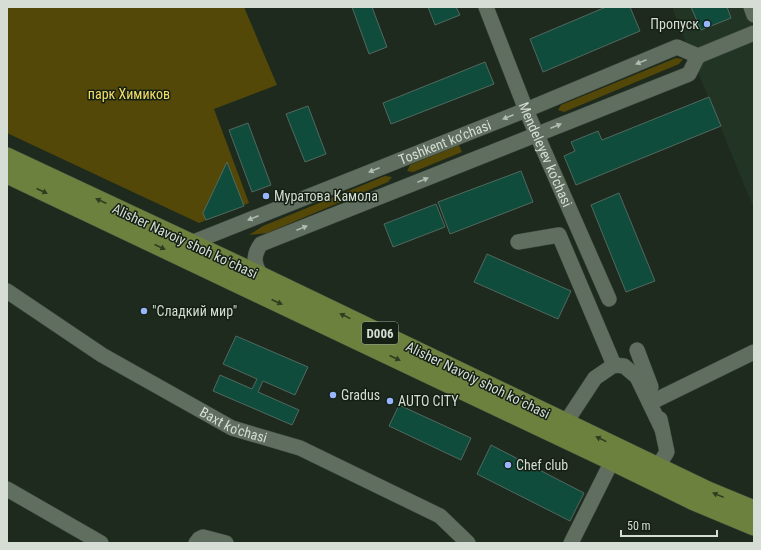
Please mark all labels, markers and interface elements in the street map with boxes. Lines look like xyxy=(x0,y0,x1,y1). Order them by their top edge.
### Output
place label: Пропуск xyxy=(650,16,699,32)
marker: Пропуск xyxy=(702,19,712,29)
one-way arrow xyxy=(635,59,647,66)
park label: парк Химиков xyxy=(88,86,170,102)
street label: Mendeleyev ko‘chasi xyxy=(516,100,576,209)
one-way arrow xyxy=(502,114,513,120)
street label: Toshkent ko‘chasi xyxy=(396,117,493,168)
one-way arrow xyxy=(551,123,563,129)
one-way arrow xyxy=(368,167,379,173)
one-way arrow xyxy=(417,176,429,182)
one-way arrow xyxy=(37,188,48,194)
place label: Муратова Камола xyxy=(274,188,378,204)
marker: Муратова Камола xyxy=(261,191,271,201)
one-way arrow xyxy=(95,198,106,204)
street label: Alisher Navoiy shoh koʻchasi xyxy=(110,200,260,282)
one-way arrow xyxy=(248,215,259,221)
one-way arrow xyxy=(296,225,307,231)
one-way arrow xyxy=(154,244,165,250)
one-way arrow xyxy=(271,299,283,305)
place label: "Сладкий мир" xyxy=(152,303,237,319)
marker: "Сладкий мир" xyxy=(139,306,149,316)
one-way arrow xyxy=(339,313,350,319)
road number: D006 xyxy=(362,322,398,344)
street label: Alisher Navoiy shoh koʻchasi xyxy=(403,338,553,422)
one-way arrow xyxy=(389,355,400,361)
place label: Gradus xyxy=(341,387,380,403)
marker: Gradus xyxy=(328,390,338,400)
place label: AUTO CITY xyxy=(398,393,459,409)
marker: AUTO CITY xyxy=(385,396,395,406)
street label: Baxt ko'chasi xyxy=(197,404,269,446)
one-way arrow xyxy=(595,436,606,442)
place label: Chef club xyxy=(516,457,568,473)
marker: Chef club xyxy=(503,460,513,470)
one-way arrow xyxy=(712,492,723,498)
scale bar xyxy=(621,512,717,538)
text: 50 m xyxy=(627,519,651,533)

